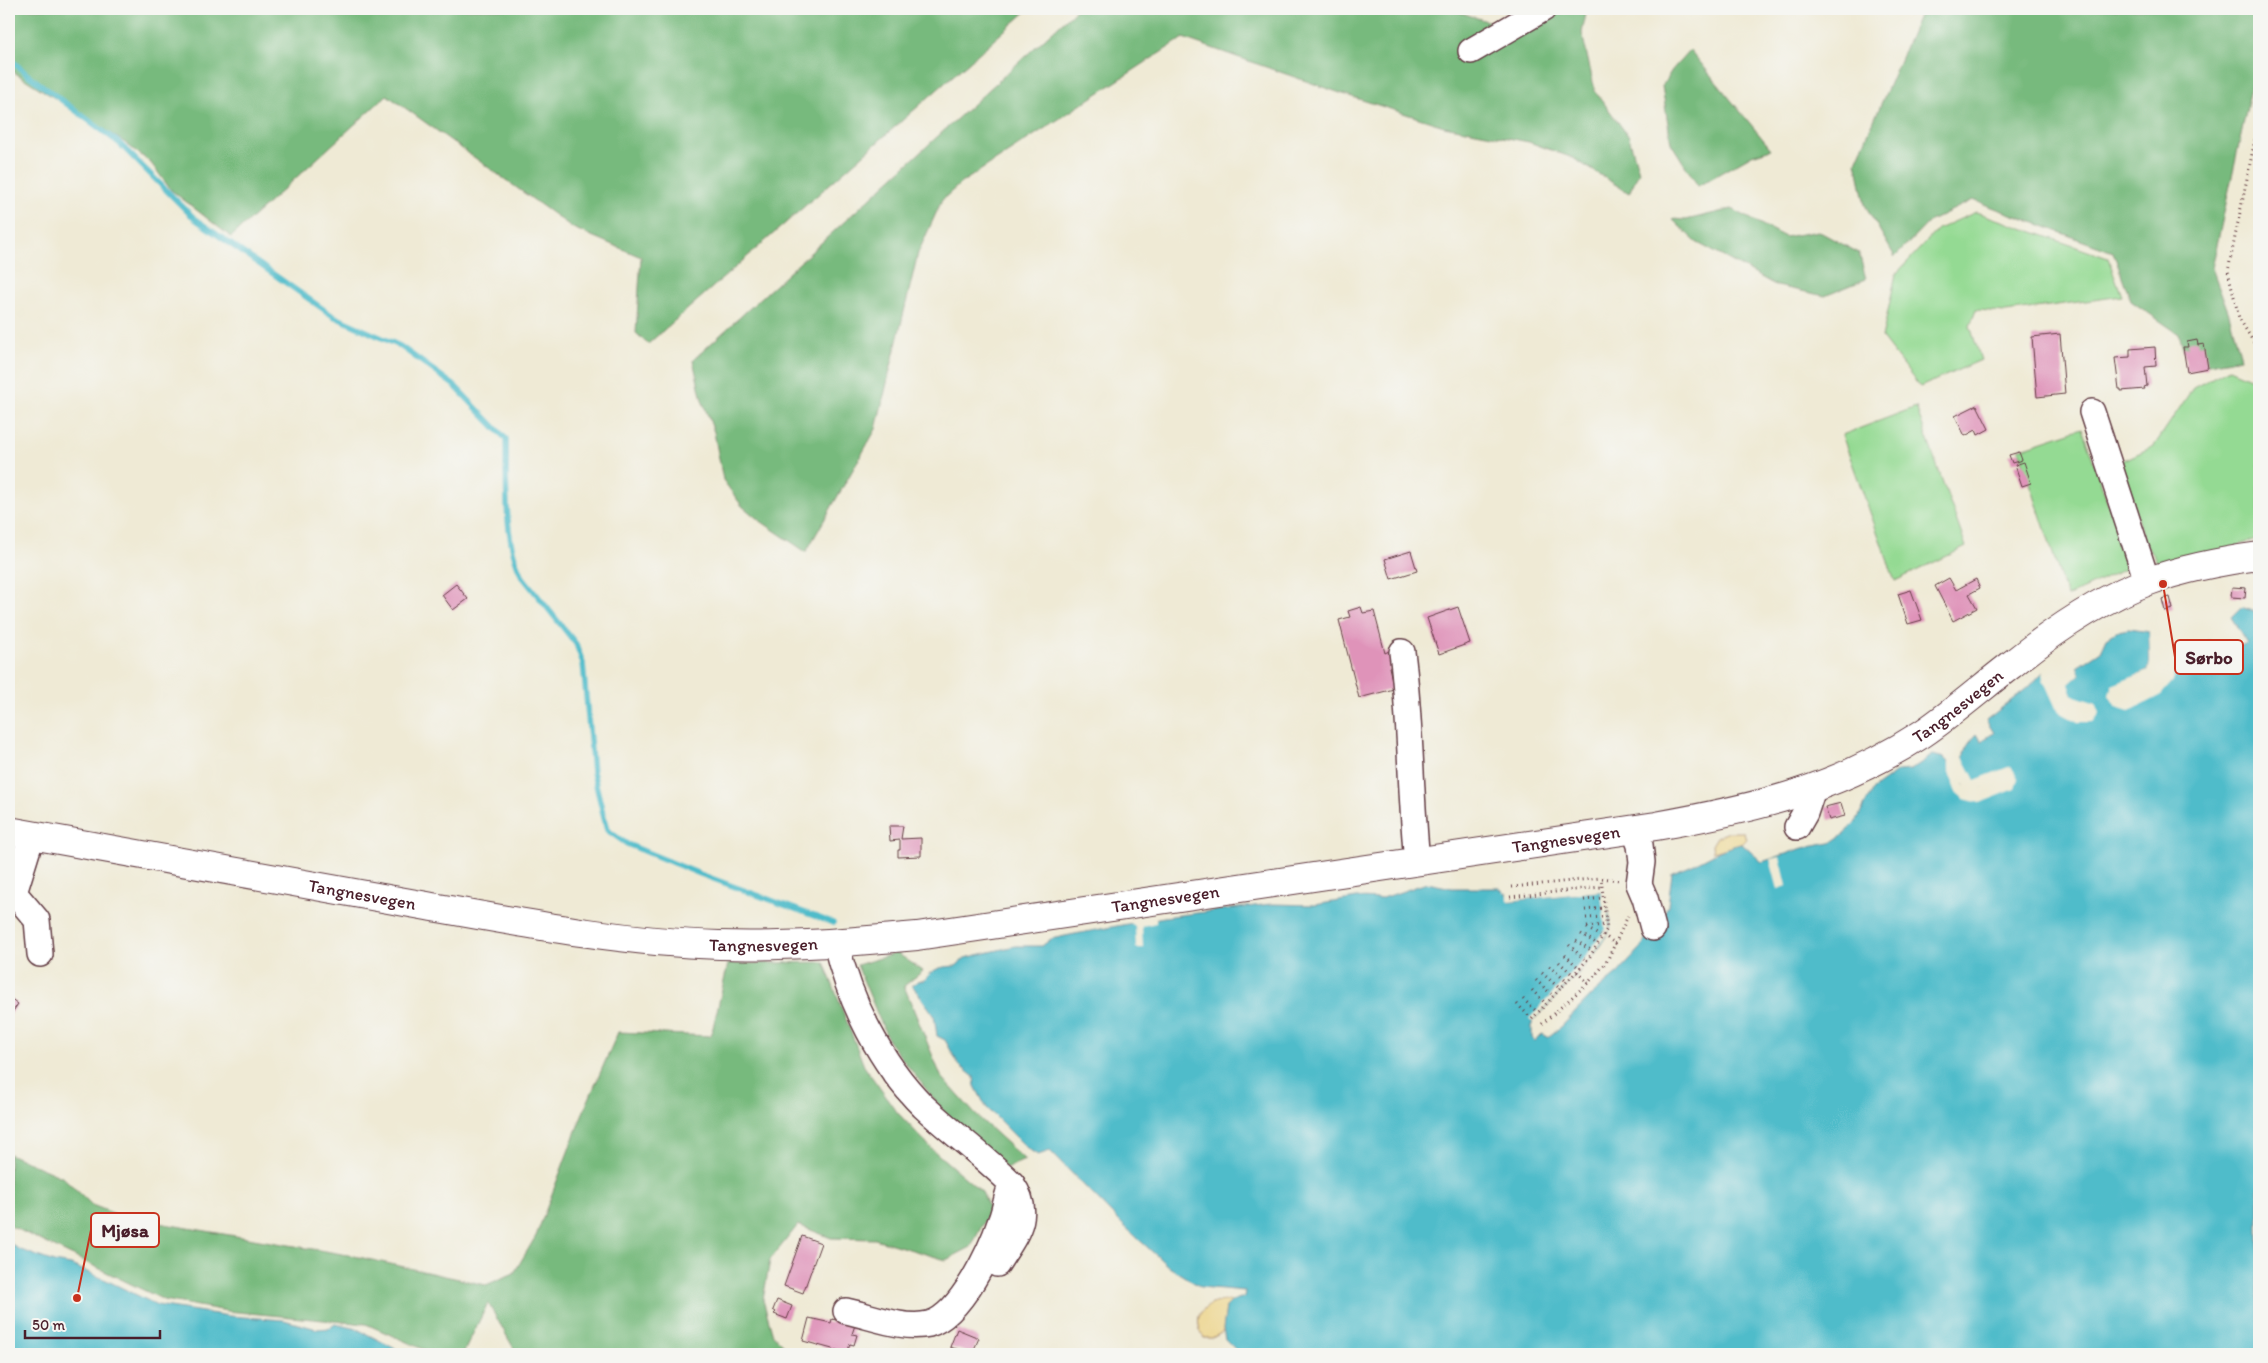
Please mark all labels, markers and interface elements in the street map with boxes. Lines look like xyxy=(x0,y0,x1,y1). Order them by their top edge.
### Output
callout: Sørbo xyxy=(2175,640,2243,674)
text: Sørbo xyxy=(2185,646,2233,669)
street label: Tangnesvegen xyxy=(1908,664,2008,748)
street label: Tangnesvegen xyxy=(1511,821,1621,858)
street label: Tangnesvegen xyxy=(307,874,418,915)
street label: Tangnesvegen xyxy=(1110,880,1221,918)
street label: Tangnesvegen xyxy=(709,933,818,956)
callout: Mjøsa xyxy=(91,1213,159,1247)
text: Mjøsa xyxy=(101,1219,150,1242)
scale bar xyxy=(25,1308,160,1340)
text: 50 m xyxy=(32,1316,65,1334)

